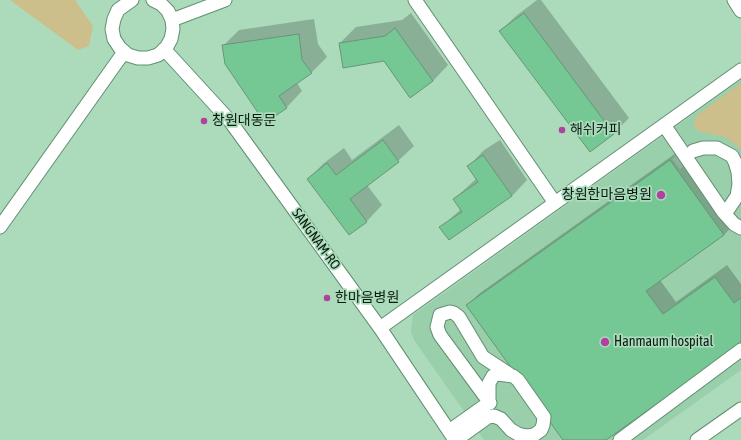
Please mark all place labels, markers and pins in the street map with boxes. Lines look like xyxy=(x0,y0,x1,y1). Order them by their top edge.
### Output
place label: 창원대동문 xyxy=(212,113,276,129)
marker: 창원대동문 xyxy=(199,116,209,126)
place label: 해쉬커피 xyxy=(570,122,622,138)
marker: 해쉬커피 xyxy=(557,125,567,135)
place label: 창원한마음병원 xyxy=(562,187,652,203)
marker: 창원한마음병원 xyxy=(655,189,667,201)
place label: 한마음병원 xyxy=(335,290,399,306)
marker: 한마음병원 xyxy=(322,293,332,303)
place label: Hanmaum hospital xyxy=(614,334,713,350)
marker: Hanmaum hospital xyxy=(599,336,611,348)

